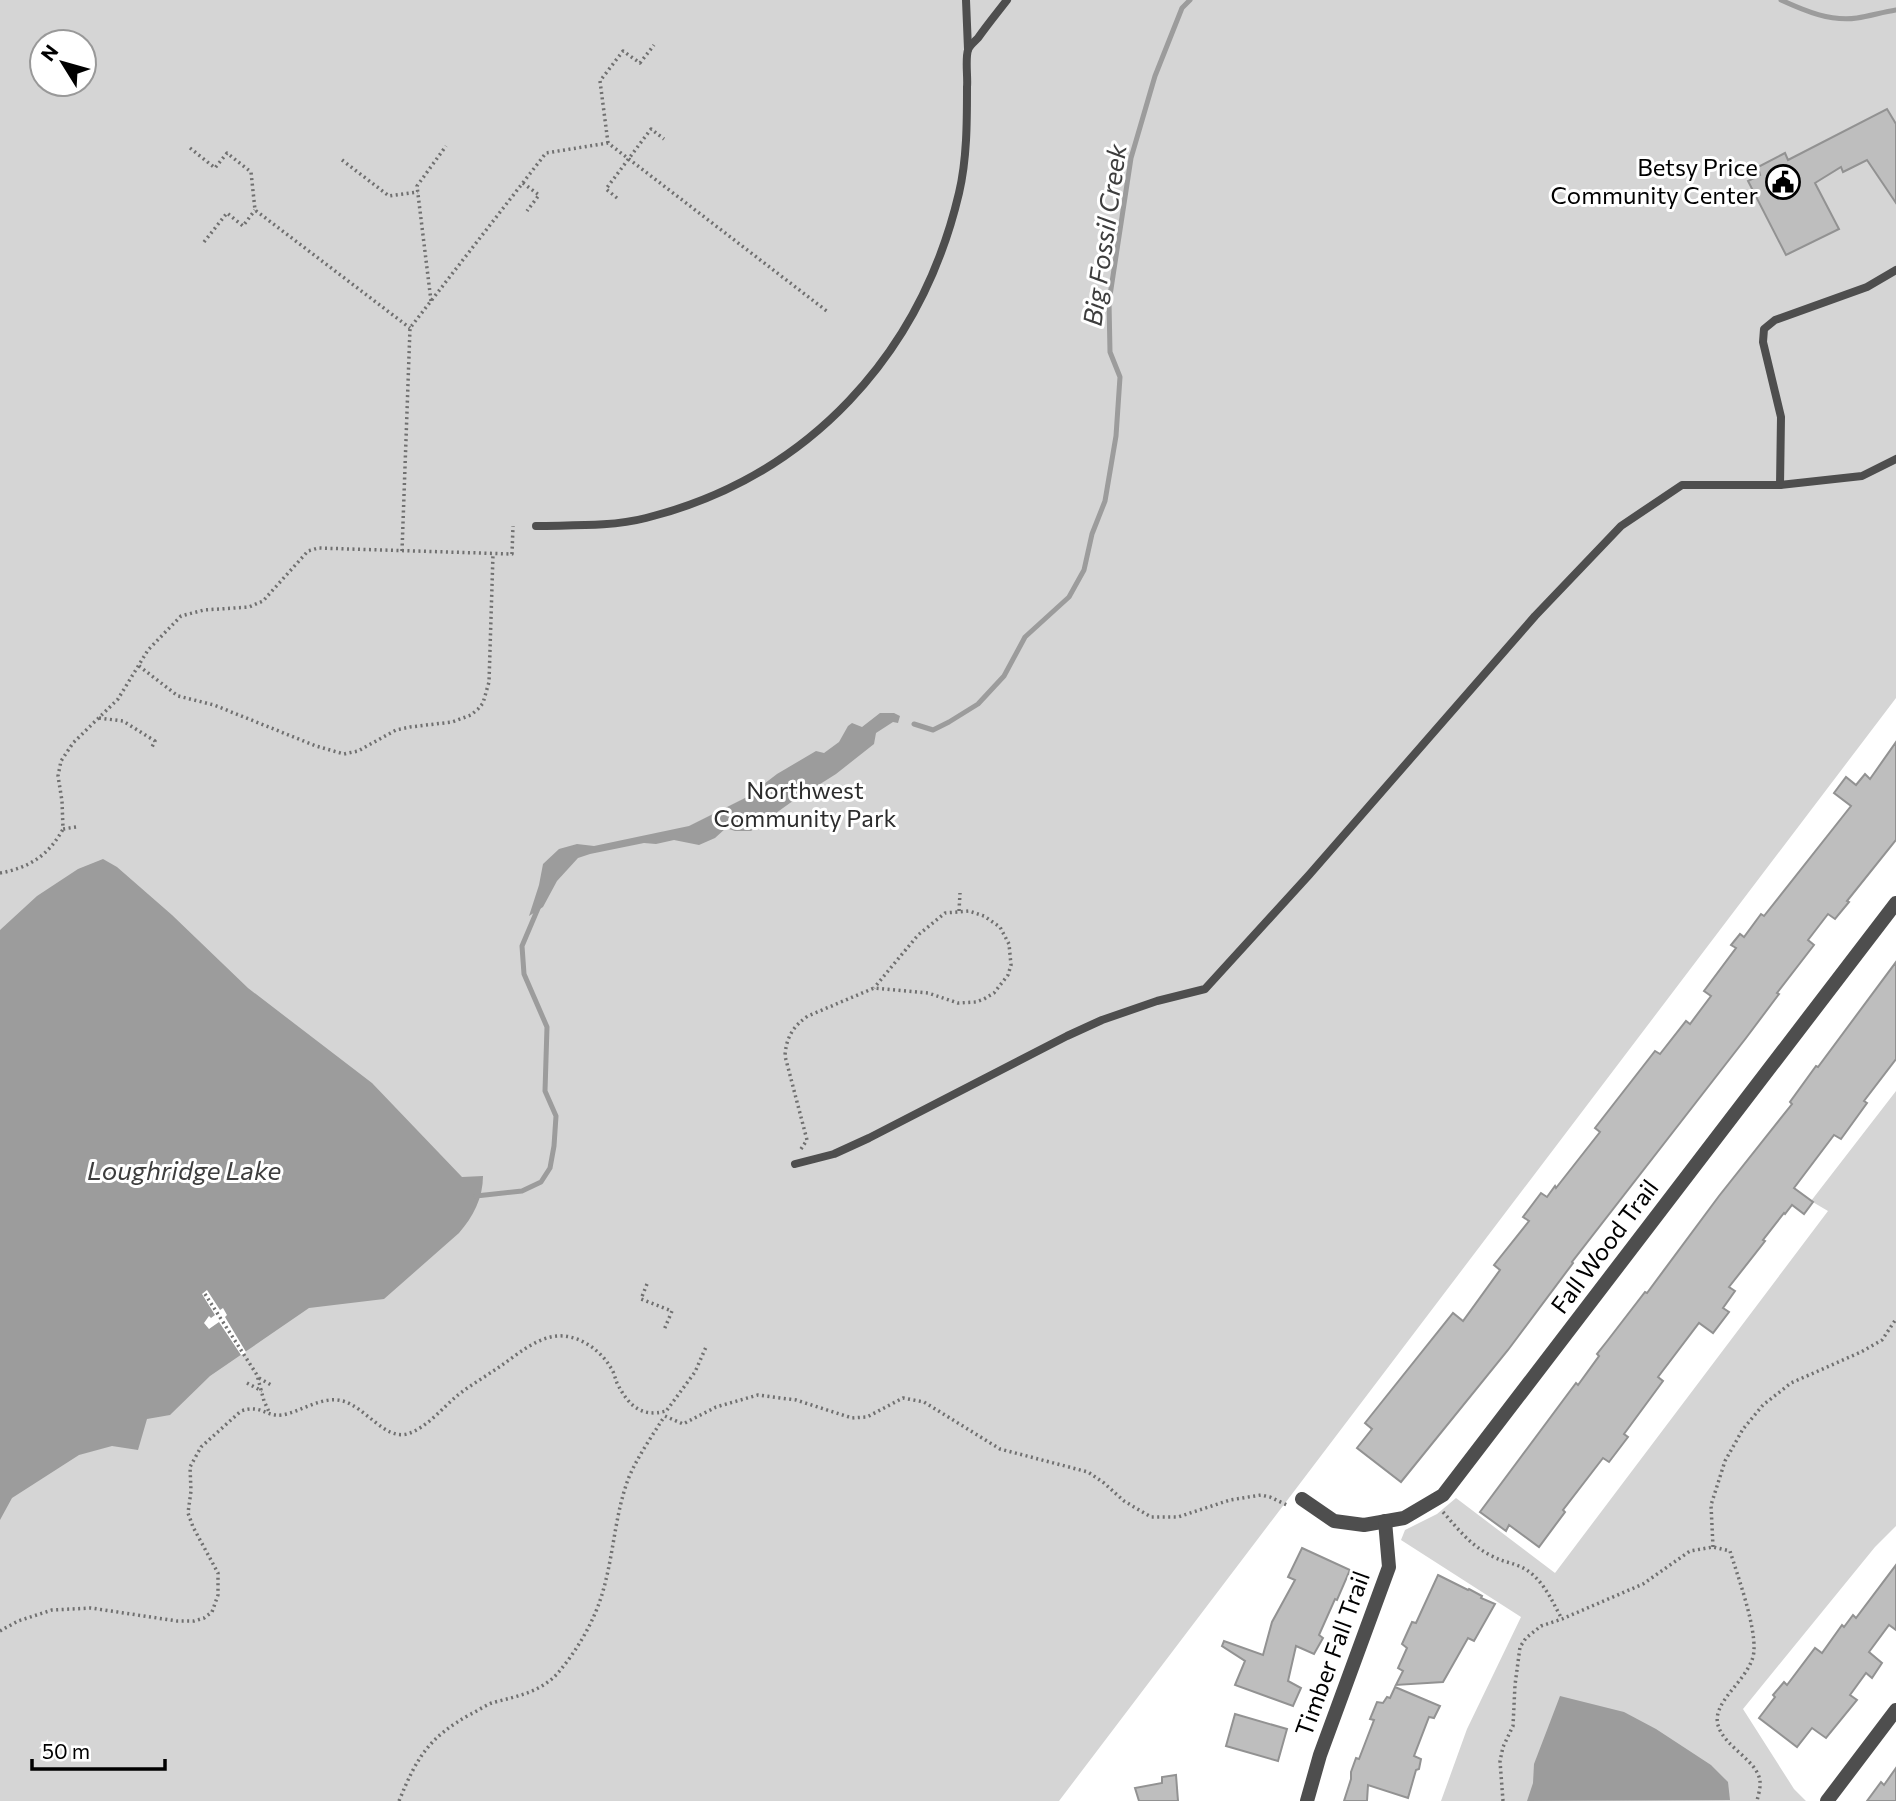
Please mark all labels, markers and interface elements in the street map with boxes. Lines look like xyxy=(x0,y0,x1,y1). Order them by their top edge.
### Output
north arrow xyxy=(28,28,98,98)
text: N xyxy=(36,40,63,65)
water label: Big Fossil Creek xyxy=(1075,141,1132,328)
place label: Betsy Price Community Center xyxy=(1550,152,1758,209)
public building icon: Betsy Price Community Center xyxy=(1764,163,1802,201)
park label: Northwest Community Park xyxy=(713,775,897,832)
water label: Loughridge Lake xyxy=(87,1154,281,1185)
street label: Fall Wood Trail xyxy=(1544,1173,1664,1319)
street label: Timber Fall Trail xyxy=(1288,1567,1375,1740)
scale bar xyxy=(32,1728,164,1772)
text: 50 m xyxy=(42,1738,90,1763)

